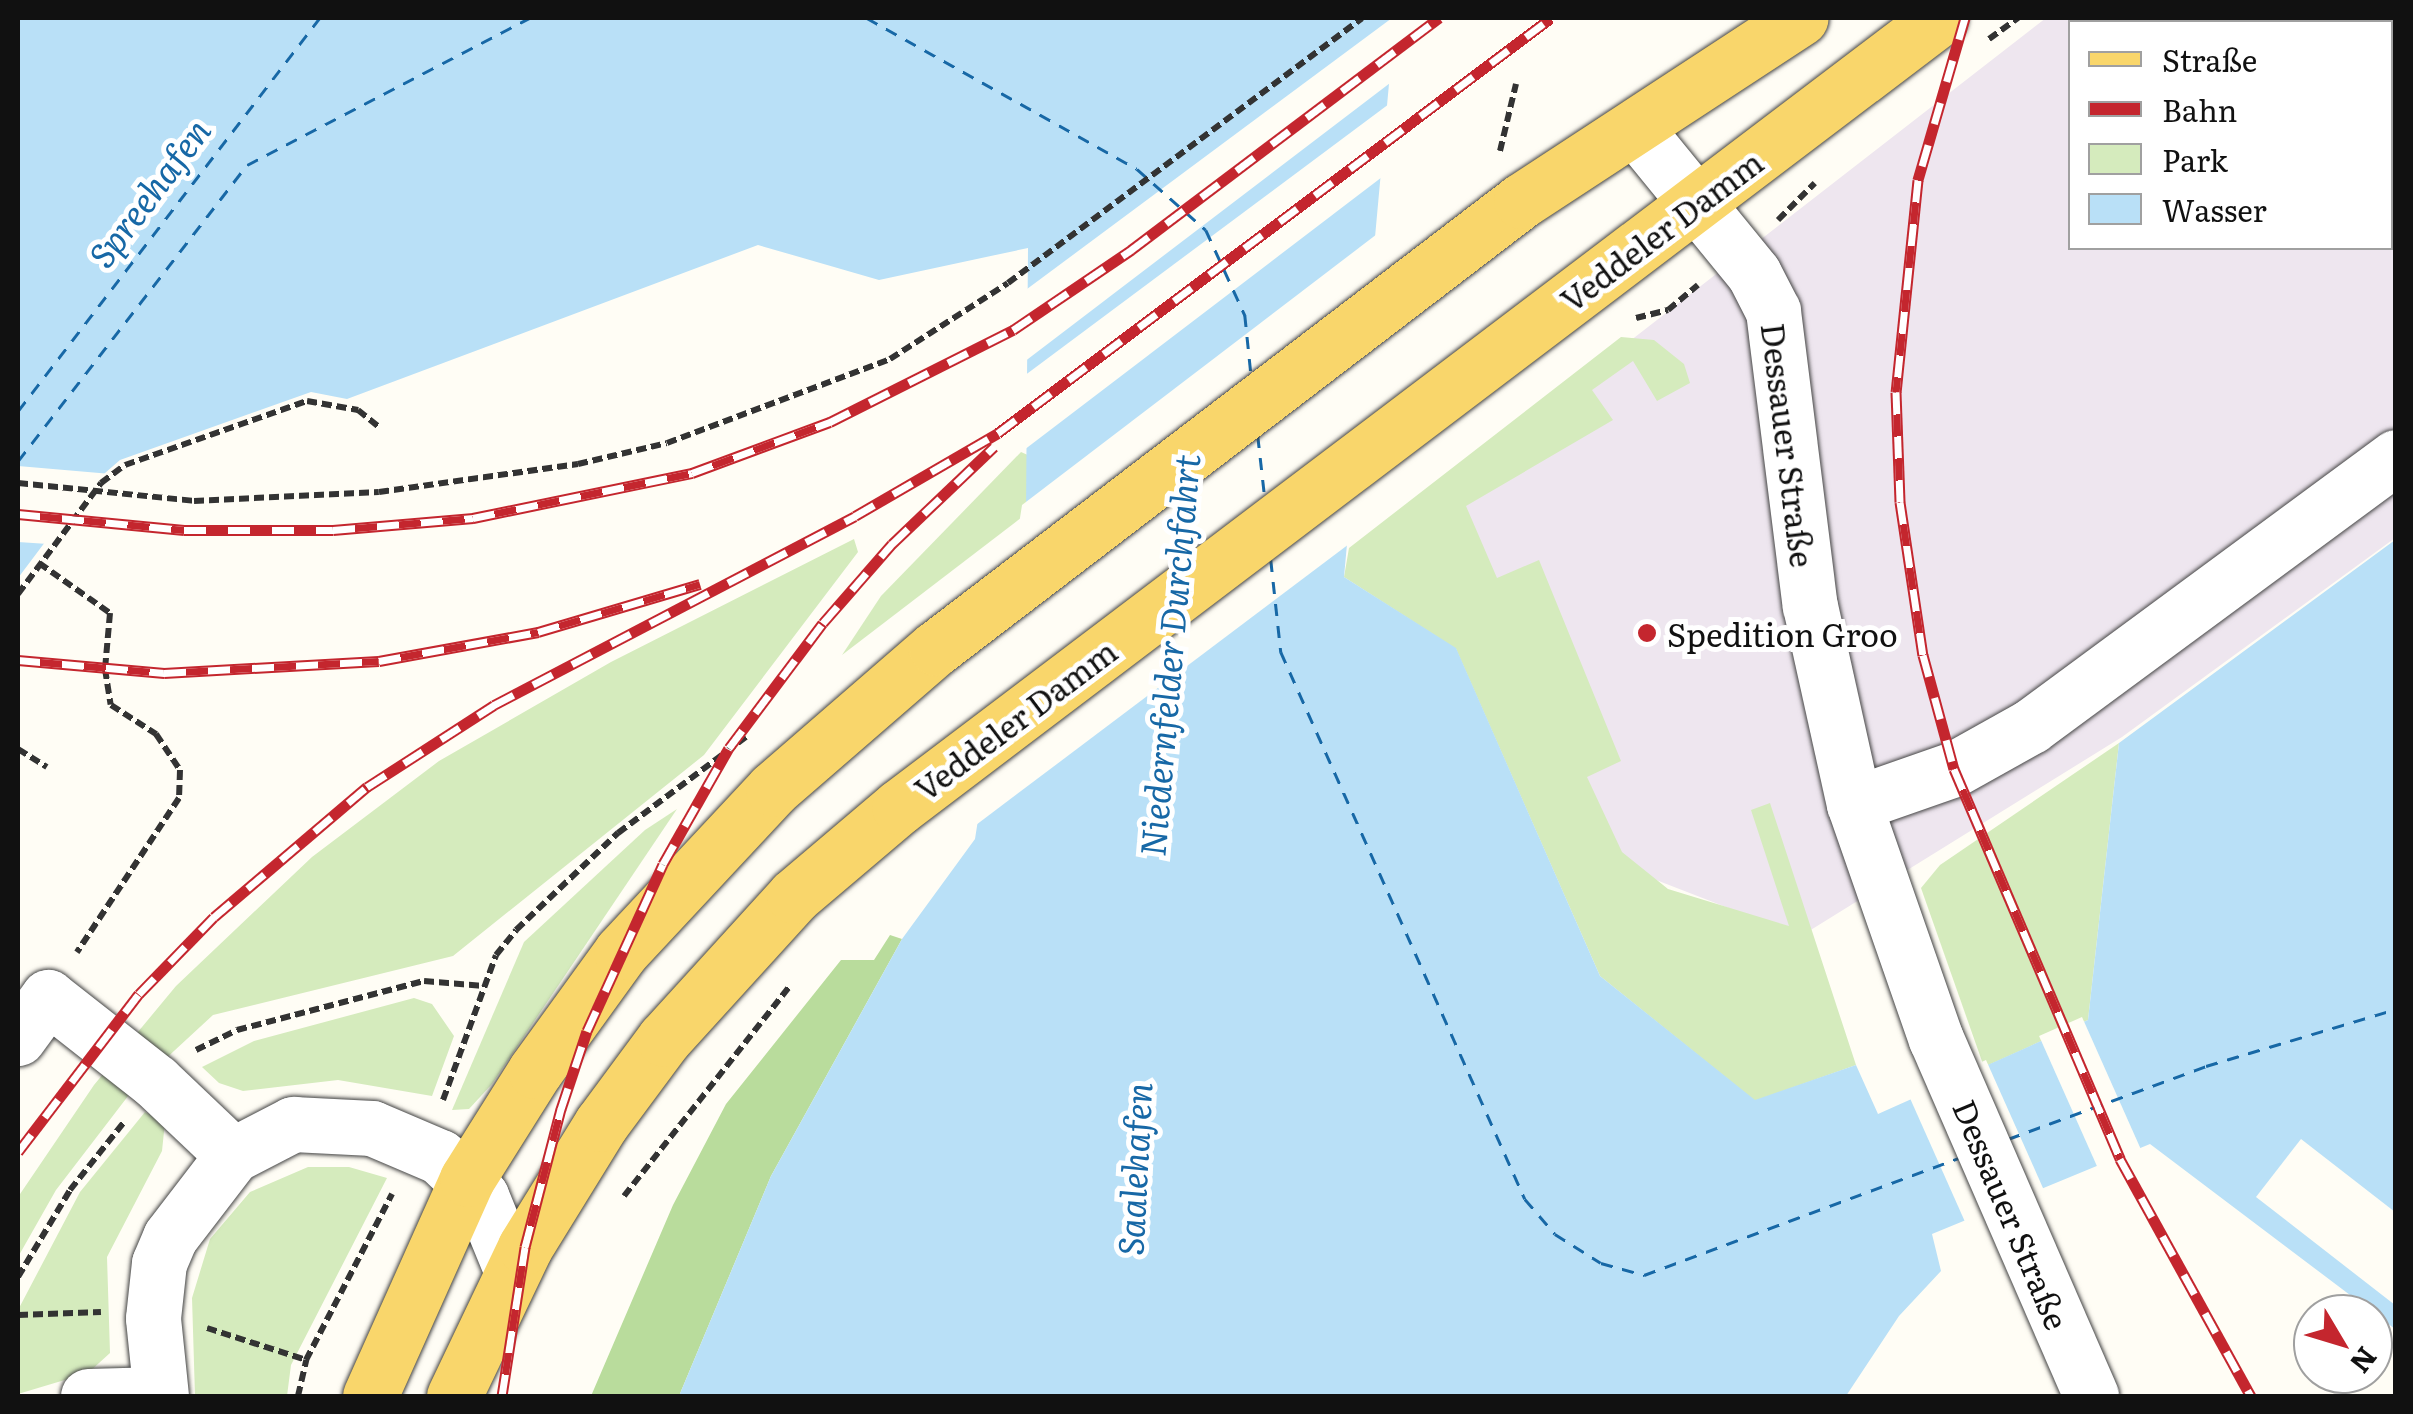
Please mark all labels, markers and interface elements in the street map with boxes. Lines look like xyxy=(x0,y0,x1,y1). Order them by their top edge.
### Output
legend xyxy=(2068,20,2393,250)
text: Straße xyxy=(2162,37,2257,81)
text: Bahn xyxy=(2162,87,2237,131)
water label: Spreehafen xyxy=(79,109,217,275)
text: Park xyxy=(2162,137,2228,181)
street label: Veddeler Damm xyxy=(1552,142,1770,318)
text: Wasser xyxy=(2162,187,2267,231)
street label: Dessauer Straße xyxy=(1755,321,1823,569)
water label: Niedernfelder Durchfahrt xyxy=(1129,452,1207,858)
place label: Spedition Groo xyxy=(1667,614,1898,652)
marker: Spedition Groo xyxy=(1636,622,1658,644)
street label: Veddeler Damm xyxy=(906,631,1124,807)
water label: Saalehafen xyxy=(1107,1081,1159,1257)
street label: Dessauer Straße xyxy=(1946,1093,2078,1335)
north arrow xyxy=(2293,1294,2393,1394)
text: N xyxy=(2341,1339,2389,1383)

